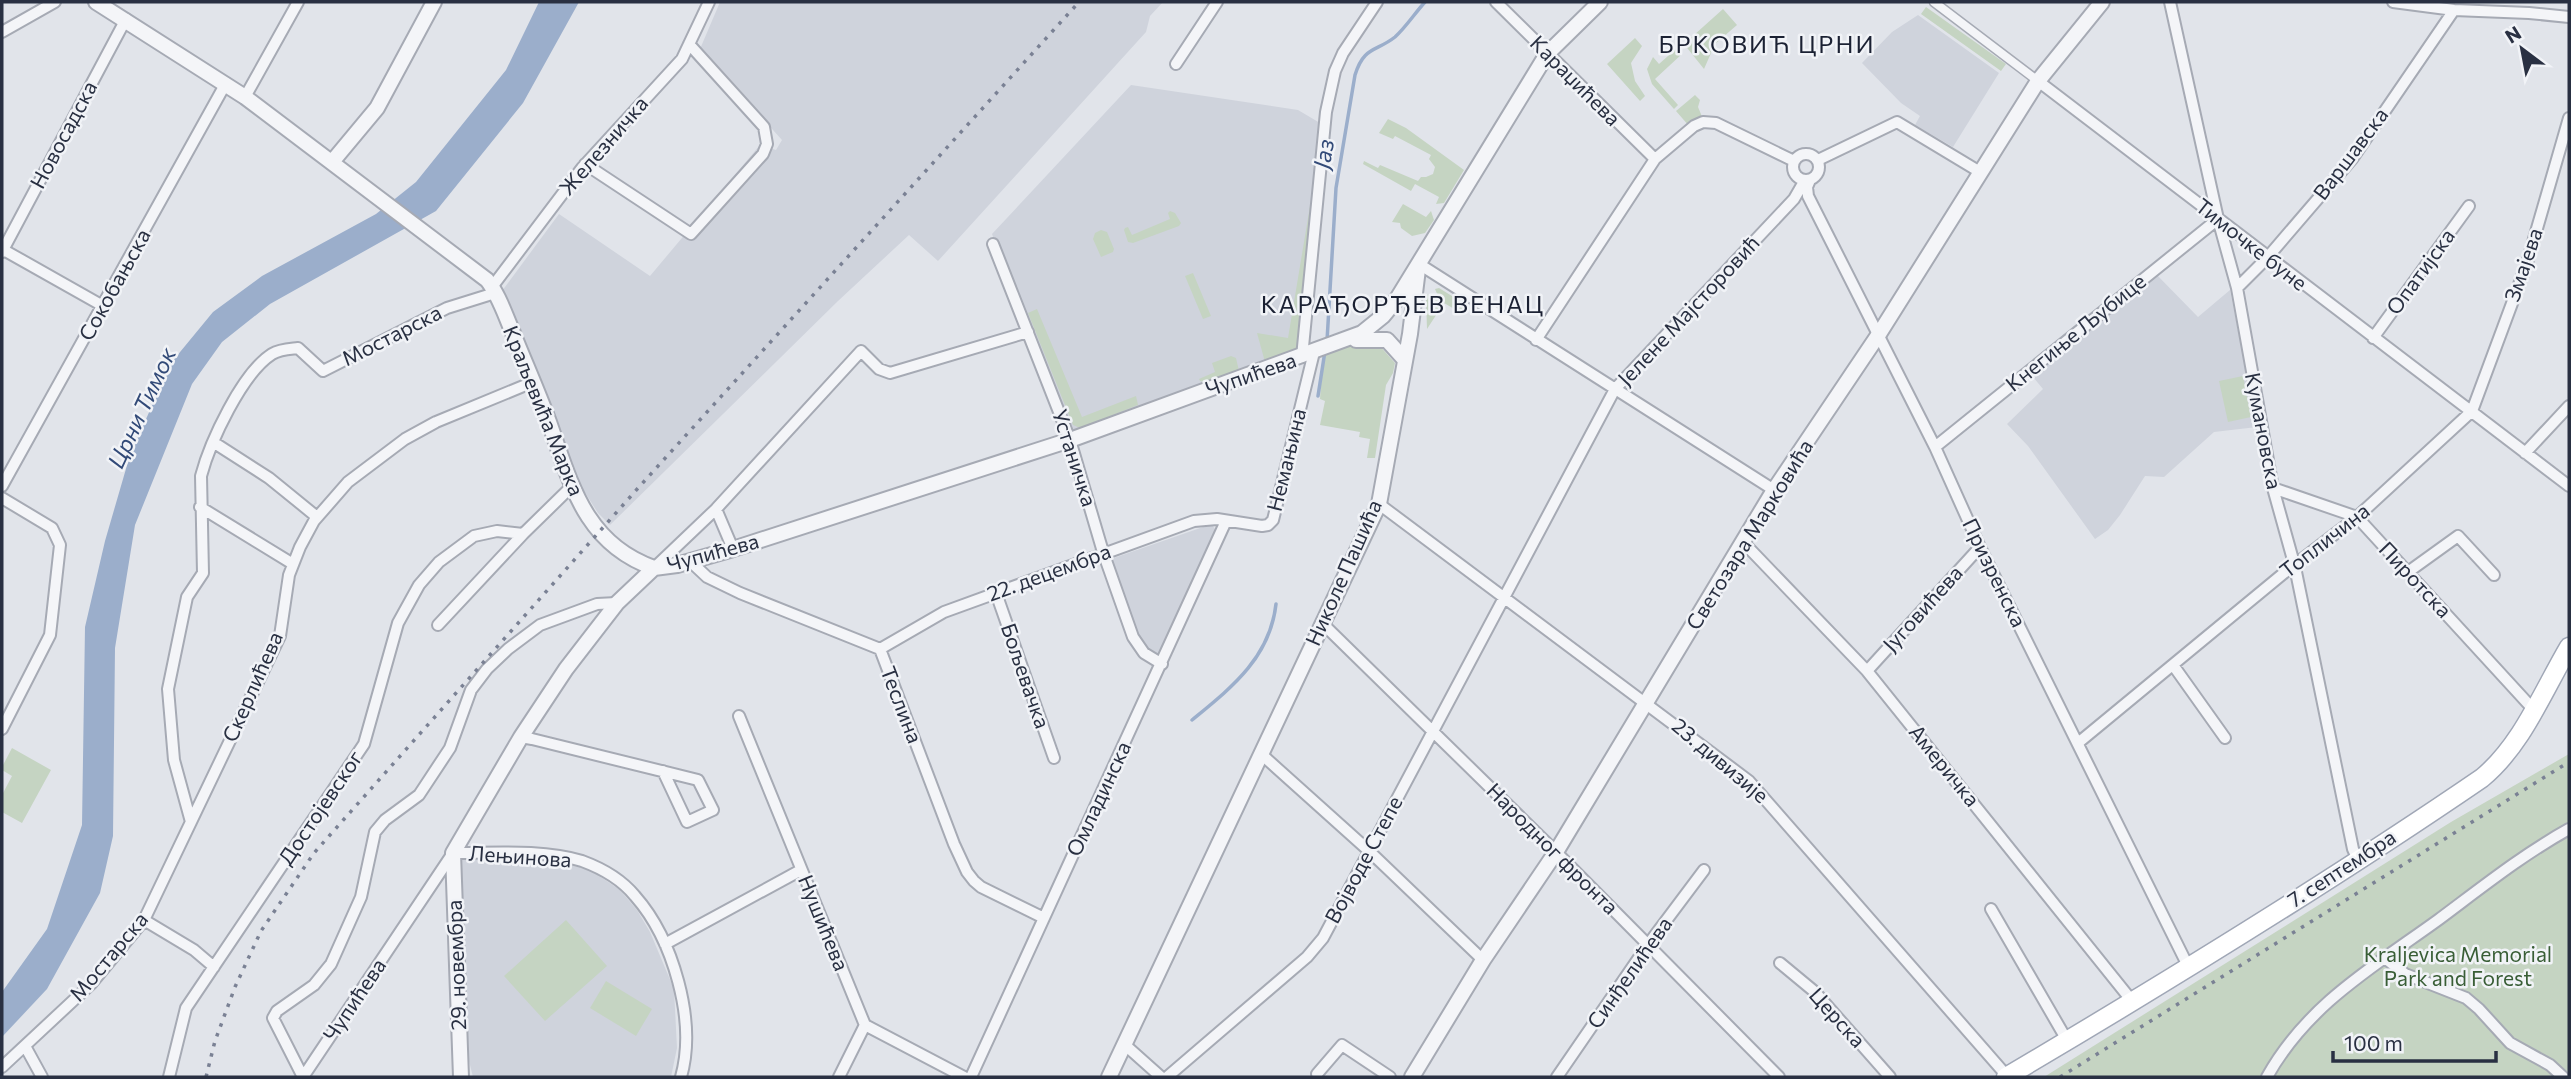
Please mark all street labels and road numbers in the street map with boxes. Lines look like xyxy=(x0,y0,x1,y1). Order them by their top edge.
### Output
street label: Караџићева xyxy=(1526,30,1626,130)
street label: Новосадска xyxy=(24,76,101,192)
street label: Железничка xyxy=(553,91,653,200)
street label: Варшавска xyxy=(2307,102,2392,204)
street label: Тимочке буне xyxy=(2191,193,2313,295)
street label: Опатијска xyxy=(2380,223,2459,319)
street label: Сокобањска xyxy=(73,224,155,345)
street label: Змајева xyxy=(2498,224,2547,305)
street label: Јелене Мајсторовић xyxy=(1612,230,1764,390)
street label: Кнегиње Љубице xyxy=(2000,268,2150,396)
street label: Мостарска xyxy=(337,299,445,370)
street label: Краљевића Марка xyxy=(499,322,590,499)
street label: Чупићева xyxy=(1202,346,1299,401)
street label: Кумановска xyxy=(2241,370,2288,491)
street label: Устаничка xyxy=(1048,406,1103,509)
street label: Немањина xyxy=(1261,406,1310,514)
street label: Светозара Марковића xyxy=(1680,434,1817,634)
street label: Николе Пашића xyxy=(1299,496,1386,649)
street label: Топличина xyxy=(2274,497,2374,582)
street label: Призренска xyxy=(1958,514,2032,631)
street label: Чупићева xyxy=(664,527,761,576)
street label: Пиротска xyxy=(2375,536,2458,622)
street label: 22. децембра xyxy=(983,538,1114,606)
street label: Југовићева xyxy=(1877,560,1967,656)
street label: Бољевачка xyxy=(997,620,1056,731)
street label: Скерлићева xyxy=(216,628,287,745)
street label: Теслина xyxy=(876,662,928,746)
street label: 23. дивизије xyxy=(1668,712,1774,807)
street label: Америчка xyxy=(1905,719,1986,811)
street label: Омладинска xyxy=(1060,737,1135,860)
street label: Достојевског xyxy=(272,745,367,869)
street label: Народног фронта xyxy=(1482,777,1624,919)
street label: Војводе Степе xyxy=(1319,791,1407,927)
street label: 7. септембра xyxy=(2282,824,2400,912)
street label: Лењинова xyxy=(468,839,572,872)
street label: Нушићева xyxy=(794,871,855,974)
street label: 29. новембра xyxy=(441,899,470,1031)
street label: Мостарска xyxy=(63,906,152,1006)
street label: Синђелићева xyxy=(1581,911,1676,1033)
street label: Чупићева xyxy=(317,953,390,1045)
street label: Церска xyxy=(1805,982,1871,1052)

